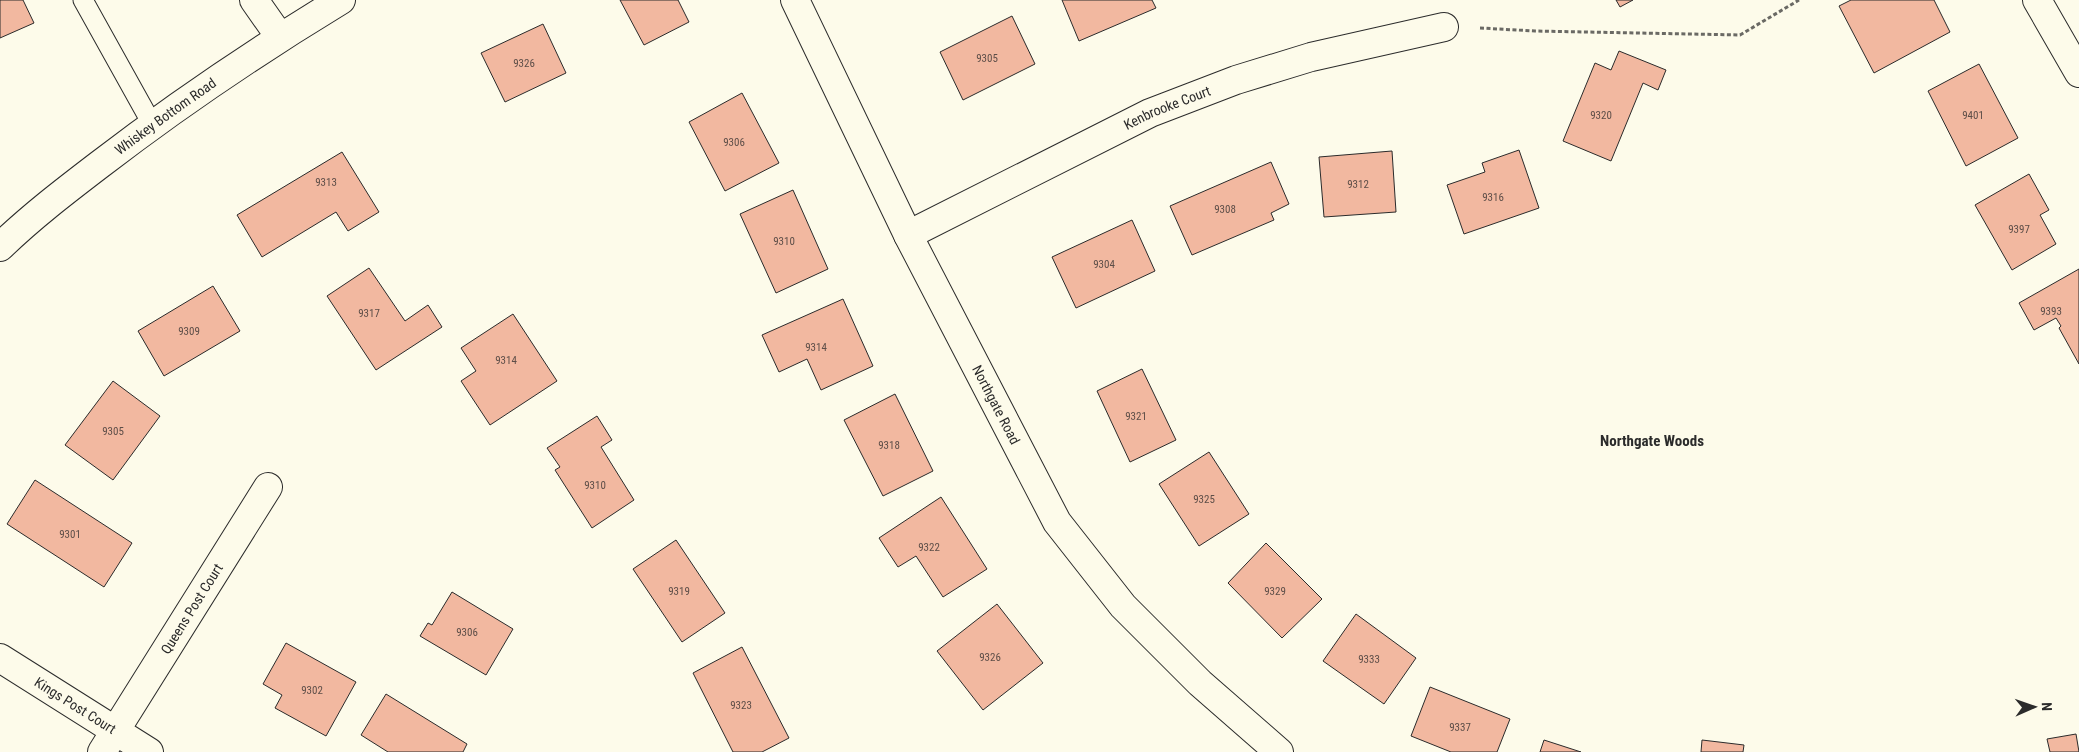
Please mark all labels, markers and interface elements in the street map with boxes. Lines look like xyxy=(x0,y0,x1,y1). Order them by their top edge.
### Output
house number: 9305 xyxy=(976,52,998,65)
house number: 9326 xyxy=(513,57,535,70)
street label: Whiskey Bottom Road xyxy=(112,75,219,158)
street label: Kenbrooke Court xyxy=(1121,83,1213,133)
house number: 9320 xyxy=(1590,109,1612,122)
house number: 9401 xyxy=(1962,109,1984,122)
house number: 9306 xyxy=(723,136,745,149)
house number: 9313 xyxy=(315,176,337,189)
house number: 9312 xyxy=(1347,178,1369,191)
house number: 9316 xyxy=(1482,191,1504,204)
house number: 9308 xyxy=(1214,203,1236,216)
house number: 9397 xyxy=(2008,223,2030,236)
house number: 9310 xyxy=(773,235,795,248)
house number: 9304 xyxy=(1093,258,1115,271)
house number: 9393 xyxy=(2040,305,2062,318)
house number: 9317 xyxy=(358,307,380,320)
house number: 9309 xyxy=(178,325,200,338)
house number: 9314 xyxy=(805,341,827,354)
house number: 9314 xyxy=(495,354,517,367)
street label: Northgate Road xyxy=(969,362,1023,447)
house number: 9321 xyxy=(1125,410,1147,423)
house number: 9305 xyxy=(102,425,124,438)
district label: Northgate Woods xyxy=(1600,432,1704,450)
house number: 9318 xyxy=(878,439,900,452)
house number: 9310 xyxy=(584,479,606,492)
house number: 9325 xyxy=(1193,493,1215,506)
house number: 9301 xyxy=(59,528,81,541)
house number: 9322 xyxy=(918,541,940,554)
street label: Queens Post Court xyxy=(157,561,226,657)
house number: 9319 xyxy=(668,585,690,598)
house number: 9329 xyxy=(1264,585,1286,598)
house number: 9306 xyxy=(456,626,478,639)
house number: 9326 xyxy=(979,651,1001,664)
house number: 9333 xyxy=(1358,653,1380,666)
street label: Kings Post Court xyxy=(32,674,119,737)
north arrow xyxy=(2009,682,2059,732)
house number: 9302 xyxy=(301,684,323,697)
house number: 9323 xyxy=(730,699,752,712)
text: N xyxy=(2039,702,2055,711)
house number: 9337 xyxy=(1449,721,1471,734)

